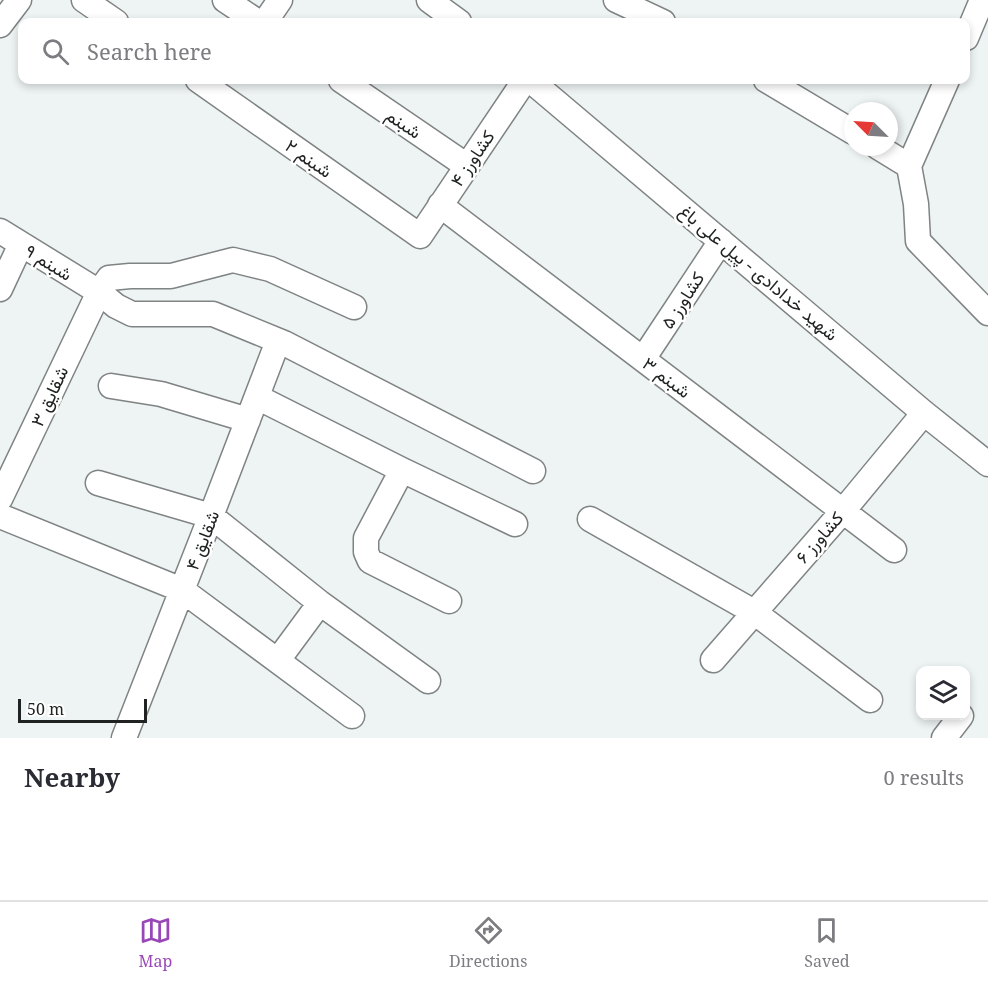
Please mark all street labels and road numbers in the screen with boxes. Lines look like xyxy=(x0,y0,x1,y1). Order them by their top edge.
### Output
street label: شبنم xyxy=(381,102,426,144)
street label: کشاورز ۴ xyxy=(444,125,500,191)
street label: شبنم ۲ xyxy=(280,133,337,184)
street label: شهید خدادادی - پیل علی باغ xyxy=(674,198,844,346)
street label: شبنم ۹ xyxy=(20,238,77,287)
street label: کشاورز ۵ xyxy=(655,267,709,333)
street label: شبنم ۳ xyxy=(637,351,696,404)
street label: شقایق ۳ xyxy=(25,362,73,430)
street label: کشاورز ۶ xyxy=(790,506,848,568)
street label: شقایق ۴ xyxy=(180,507,224,573)

